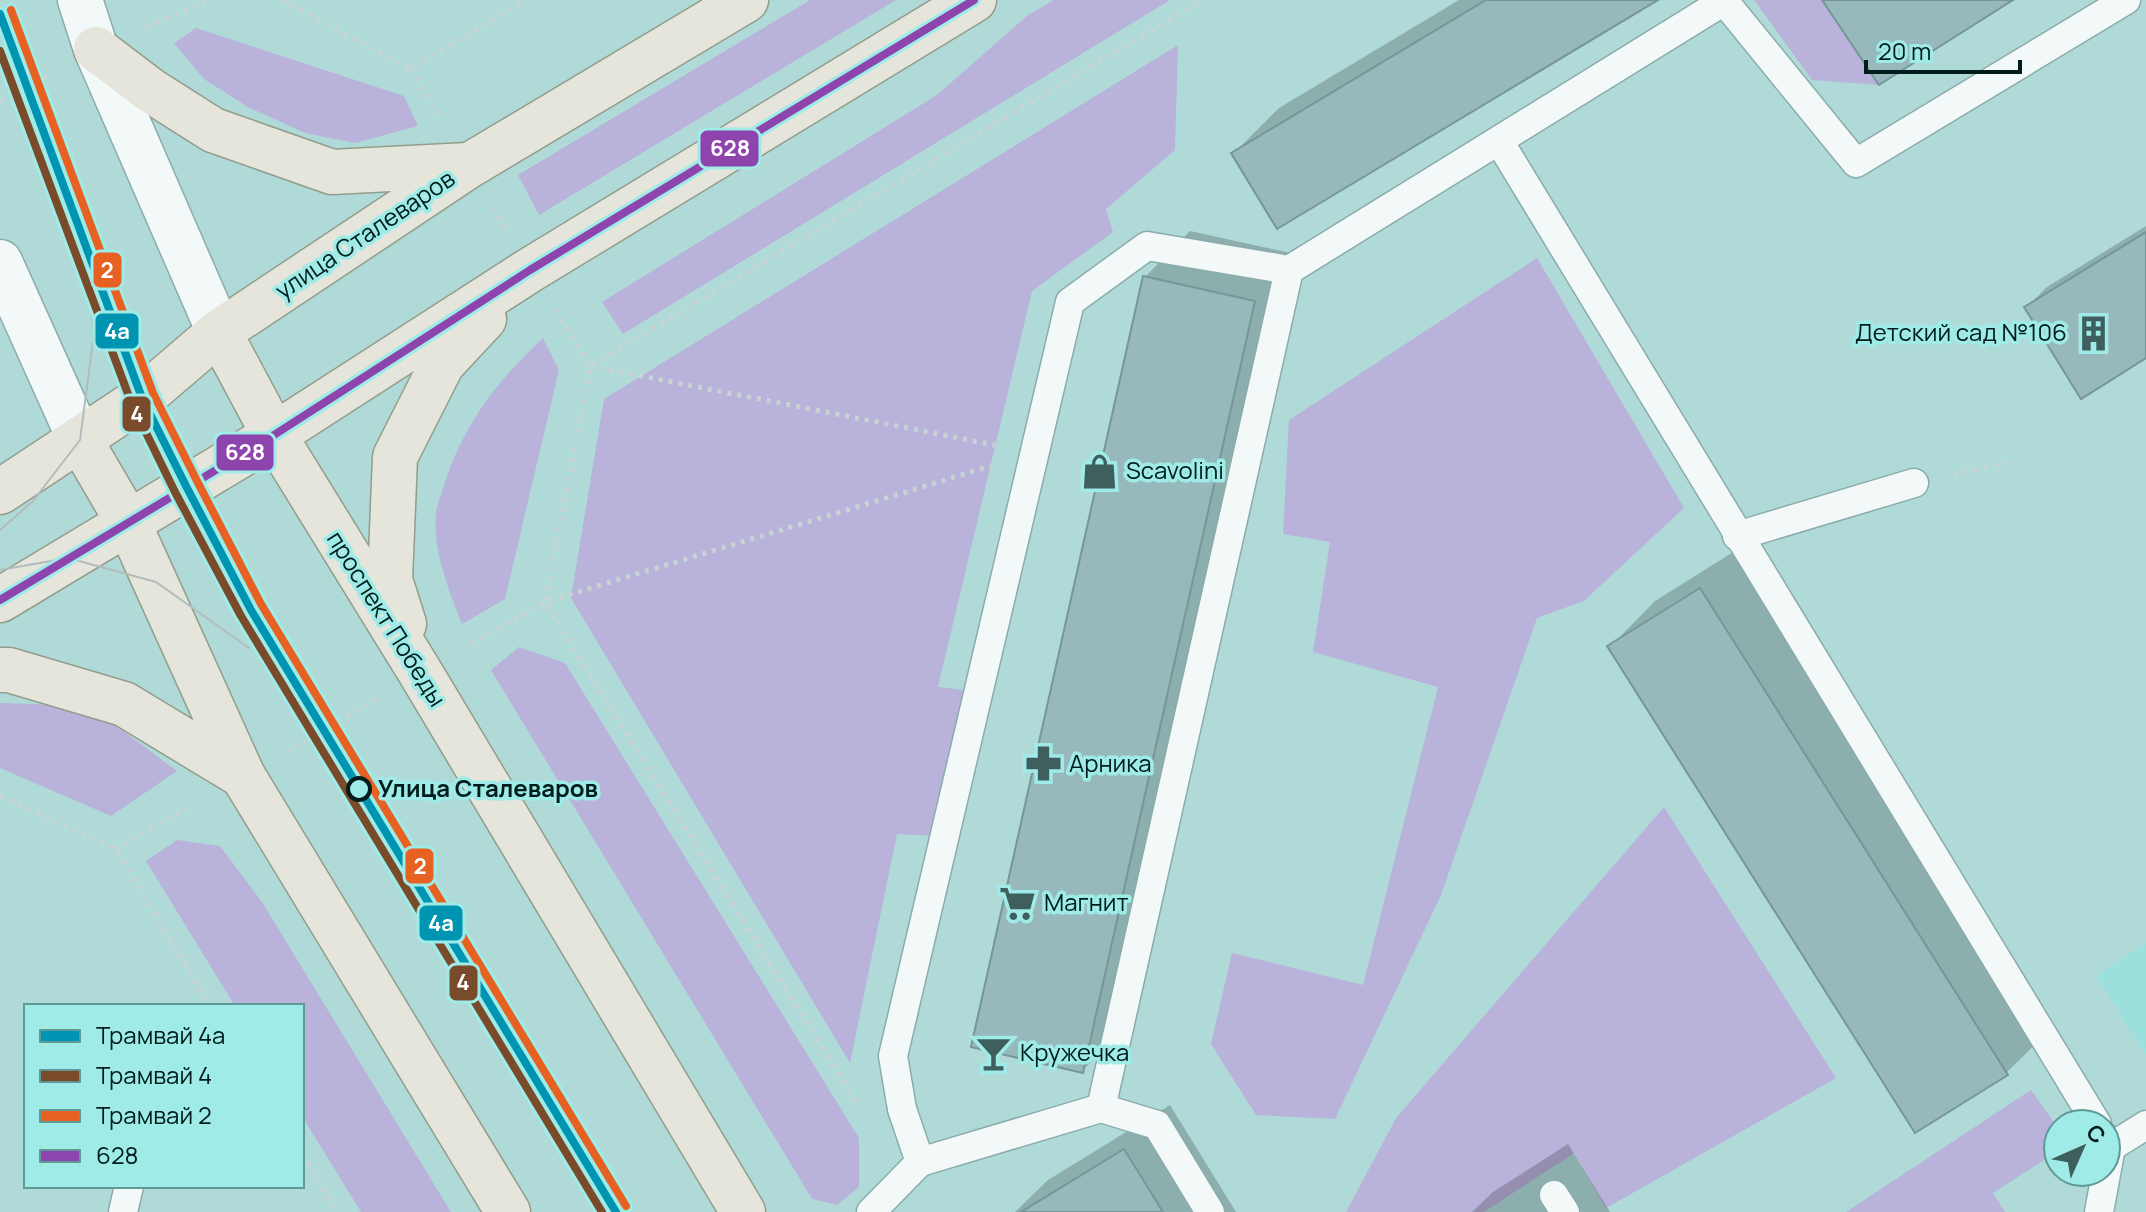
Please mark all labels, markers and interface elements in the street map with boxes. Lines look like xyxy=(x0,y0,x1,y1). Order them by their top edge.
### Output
scale bar xyxy=(1866,24,2020,74)
text: 20 m xyxy=(1878,34,1931,67)
line badge: 628 xyxy=(699,129,760,168)
text: 628 xyxy=(710,133,750,163)
street label: улица Сталеваров xyxy=(268,161,461,306)
line badge: 2 xyxy=(92,251,123,289)
text: 2 xyxy=(100,255,114,285)
line badge: 4а xyxy=(94,312,140,350)
building icon: Детский сад №106 xyxy=(2074,314,2112,352)
place label: Детский сад №106 xyxy=(1855,315,2067,348)
text: 4а xyxy=(104,316,130,346)
line badge: 4 xyxy=(121,395,152,433)
text: 4 xyxy=(130,399,144,429)
line badge: 628 xyxy=(215,433,275,472)
text: 628 xyxy=(225,437,265,467)
shop icon: Scavolini xyxy=(1081,452,1119,490)
place label: Scavolini xyxy=(1126,453,1224,486)
street label: проспект Победы xyxy=(320,524,455,712)
pharmacy icon: Арника xyxy=(1024,745,1062,783)
place label: Арника xyxy=(1069,746,1152,779)
place label: Улица Сталеваров xyxy=(378,771,598,804)
marker: Улица Сталеваров xyxy=(347,777,371,801)
line badge: 2 xyxy=(404,847,435,885)
text: 2 xyxy=(413,851,427,881)
supermarket icon: Магнит xyxy=(999,884,1037,922)
place label: Магнит xyxy=(1044,885,1129,918)
line badge: 4а xyxy=(418,904,464,942)
text: 4а xyxy=(428,908,454,938)
line badge: 4 xyxy=(448,964,479,1002)
text: 4 xyxy=(456,967,470,997)
legend xyxy=(24,1004,304,1188)
text: Трамвай 4а xyxy=(96,1018,225,1051)
bar icon: Кружечка xyxy=(975,1034,1013,1072)
place label: Кружечка xyxy=(1020,1035,1129,1068)
text: Трамвай 4 xyxy=(96,1058,212,1091)
text: Трамвай 2 xyxy=(96,1098,212,1131)
north arrow xyxy=(2042,1108,2122,1188)
text: С xyxy=(2080,1118,2112,1150)
text: 628 xyxy=(96,1138,139,1171)

